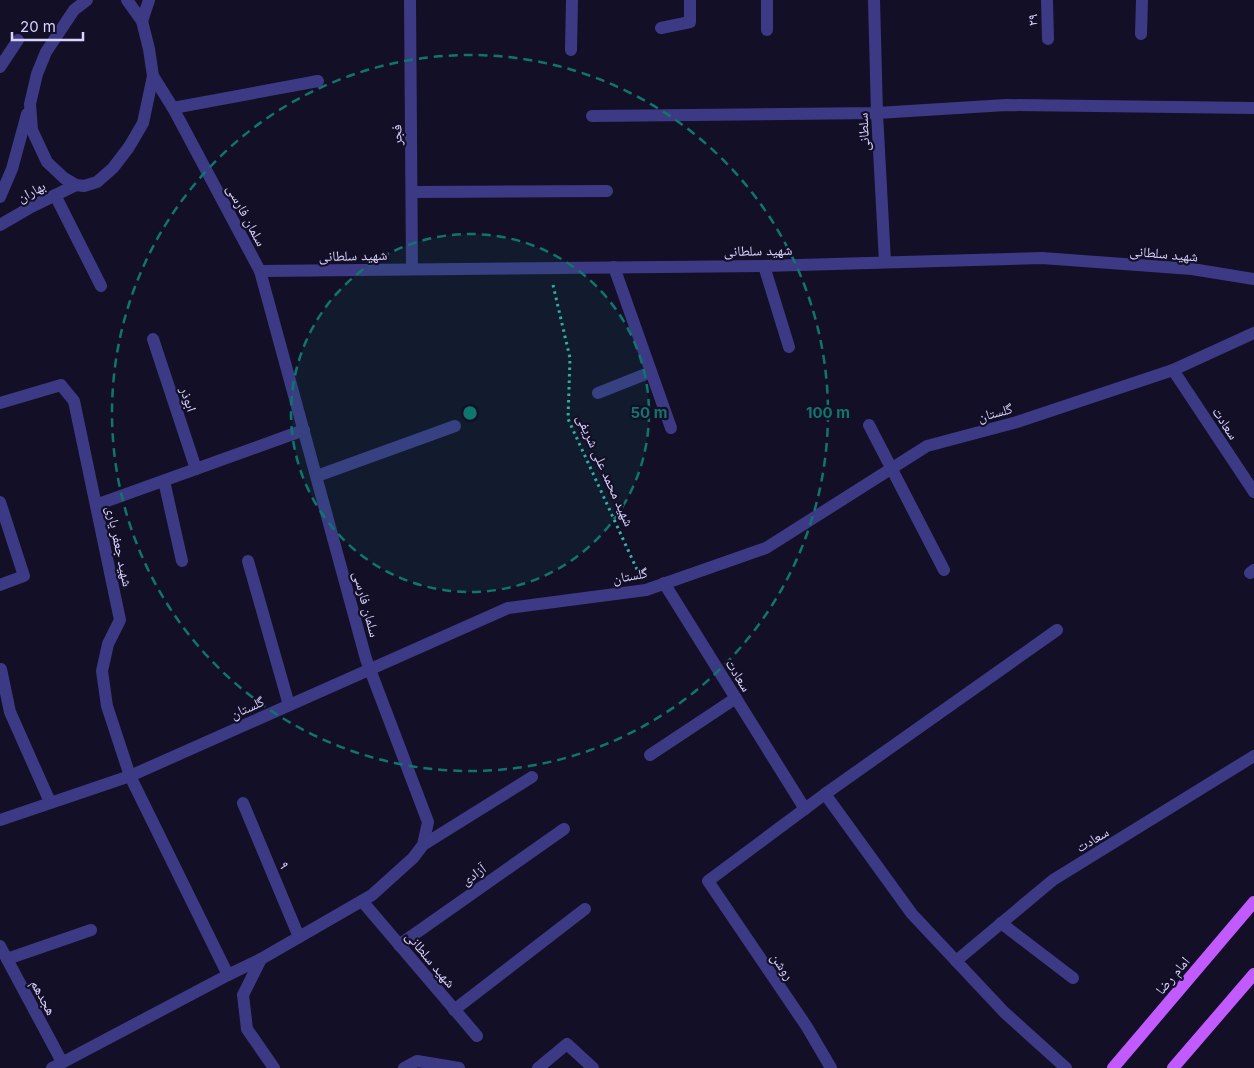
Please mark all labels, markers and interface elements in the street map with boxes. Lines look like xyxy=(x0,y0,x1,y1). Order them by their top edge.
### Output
scale bar xyxy=(12,10,84,42)
street label: ۲۹ xyxy=(1023,14,1041,26)
text: 20 m xyxy=(20,17,56,36)
street label: سلطانی xyxy=(854,112,873,152)
street label: فجر xyxy=(387,124,406,147)
street label: بهاران xyxy=(14,176,49,206)
street label: سلمان فارسی xyxy=(223,181,270,249)
street label: شهید سلطانی xyxy=(724,241,792,260)
street label: شهید سلطانی xyxy=(1129,242,1199,265)
street label: شهید سلطانی xyxy=(319,246,387,265)
street label: ابوذر xyxy=(176,384,201,414)
street label: گلستان xyxy=(976,399,1015,426)
text: 50 m xyxy=(631,403,667,422)
text: 100 m xyxy=(806,403,850,422)
centre of rings xyxy=(461,404,479,422)
street label: سعادت xyxy=(1209,404,1243,442)
street label: شهید محمد علی شریفی xyxy=(573,411,638,529)
street label: شهید جعفر یاری xyxy=(102,504,137,588)
street label: گلستان xyxy=(611,564,649,587)
street label: سلمان فارسی xyxy=(349,569,384,639)
street label: سعادت xyxy=(722,656,756,694)
street label: گلستان xyxy=(227,692,267,723)
street label: سعادت xyxy=(1073,823,1111,855)
street label: ۹ xyxy=(276,859,294,871)
street label: آزادی xyxy=(457,859,490,889)
street label: شهید سلطانی xyxy=(402,927,460,991)
street label: روشن xyxy=(767,949,798,983)
street label: امام رضا xyxy=(1151,953,1194,999)
street label: هجدهم xyxy=(26,976,60,1019)

